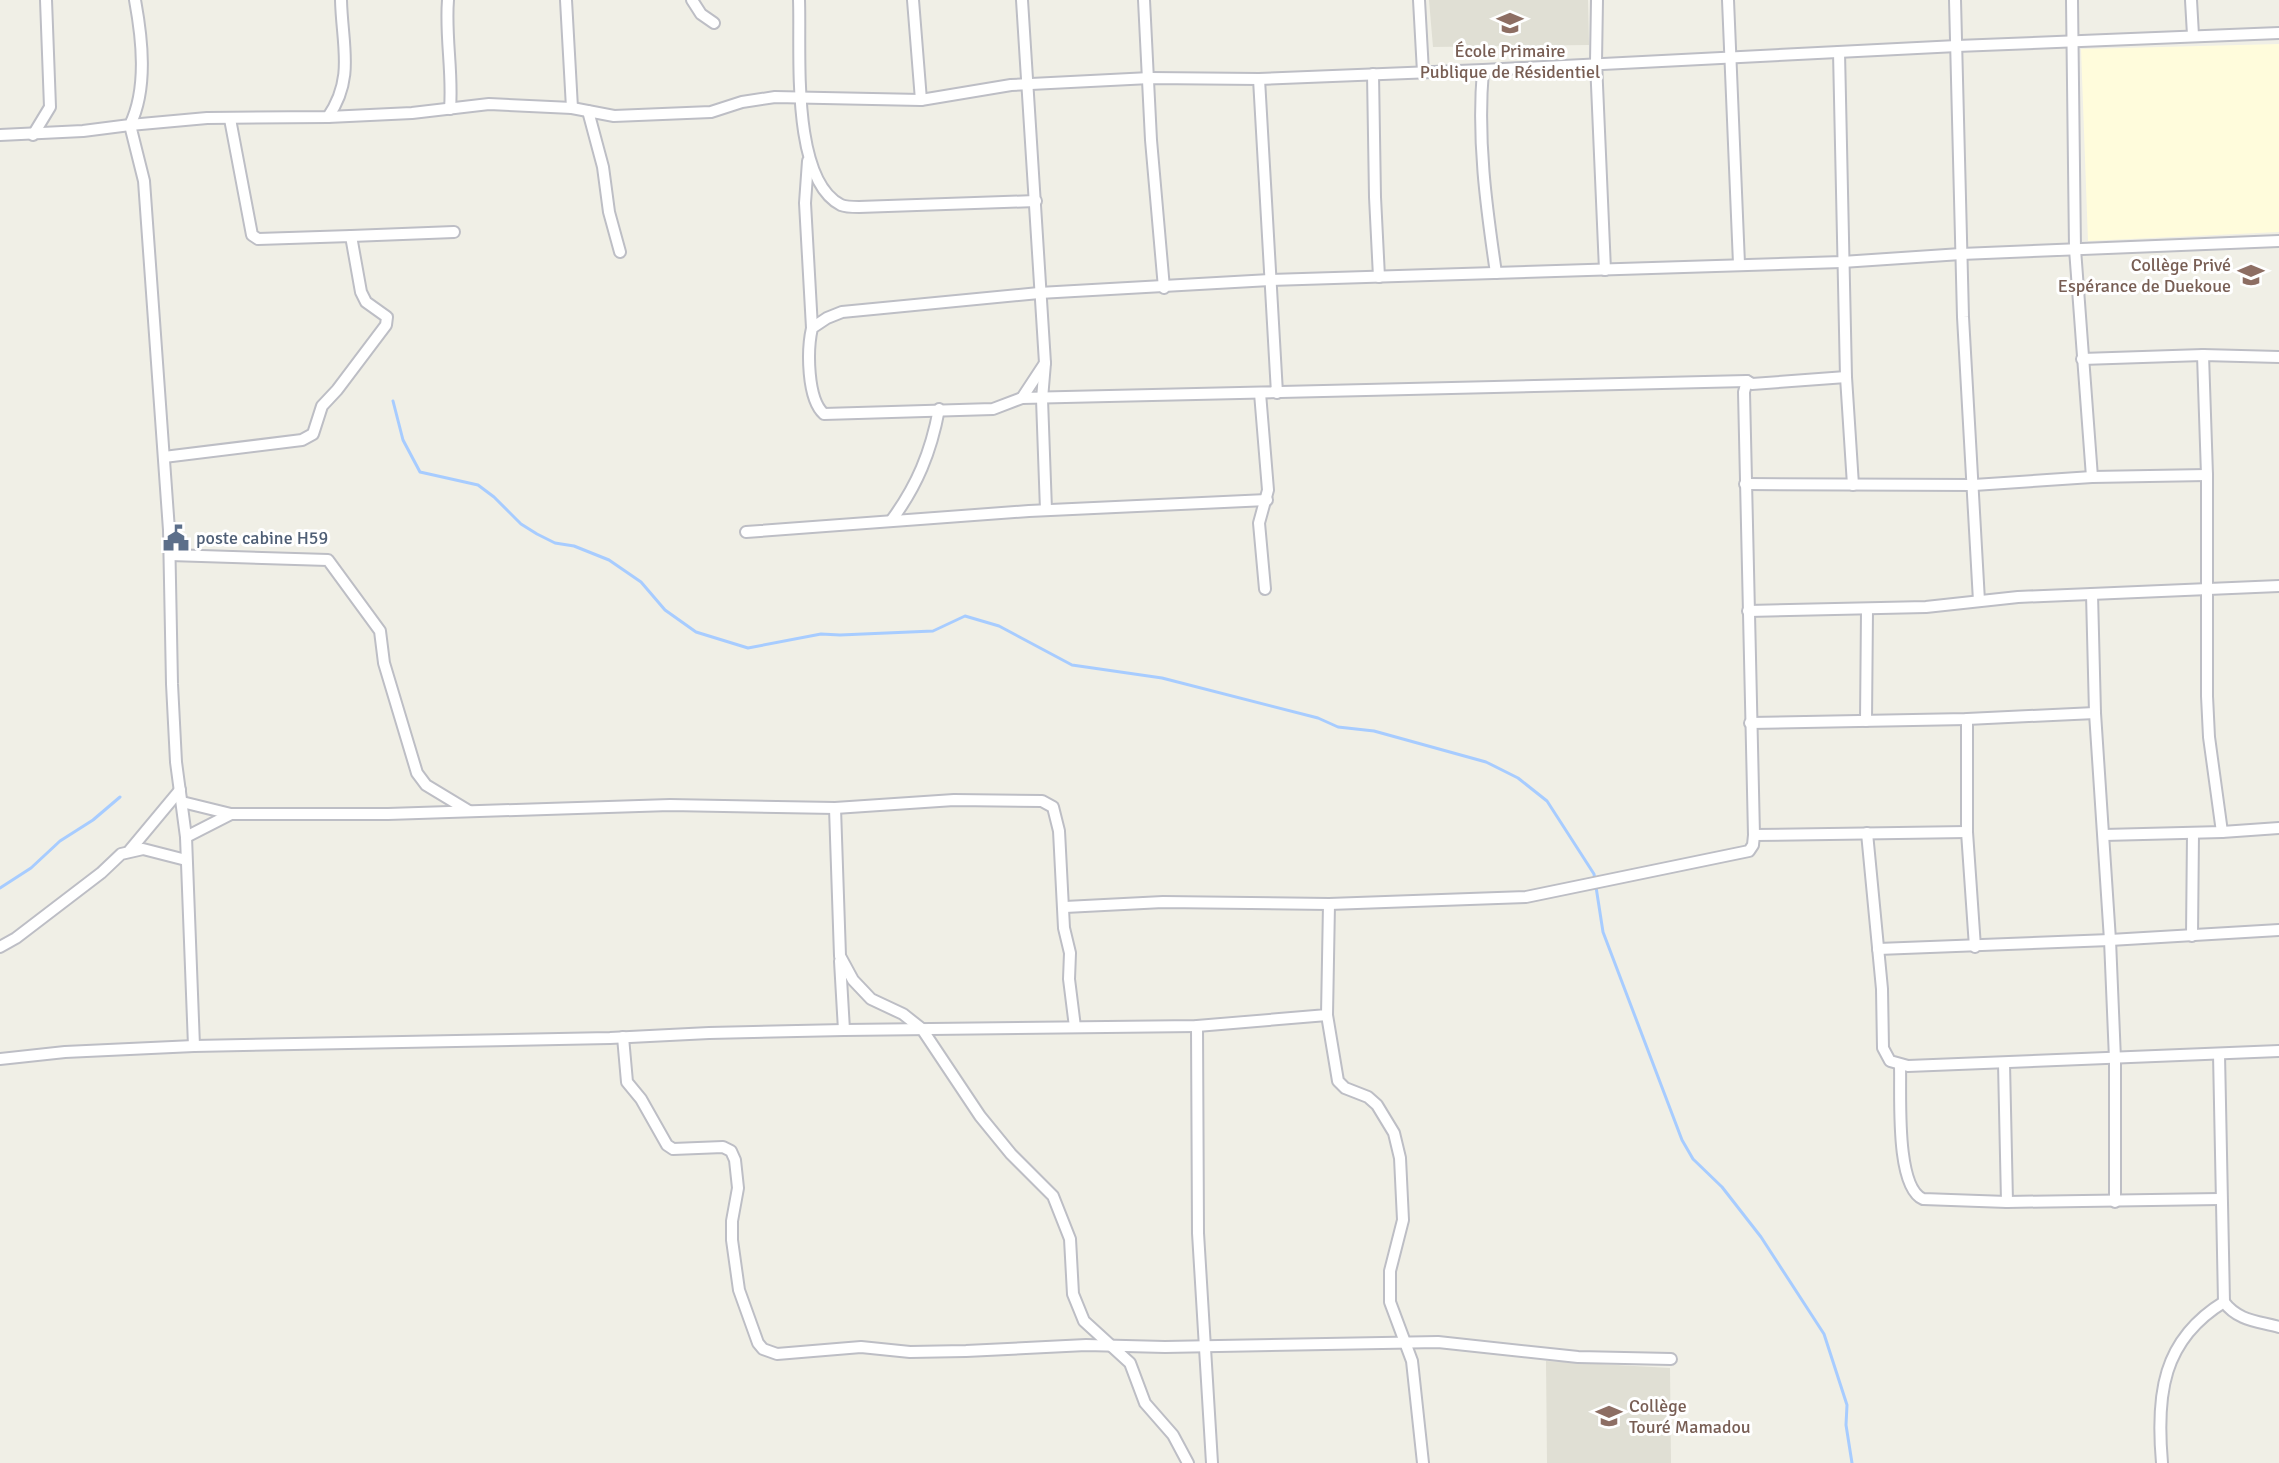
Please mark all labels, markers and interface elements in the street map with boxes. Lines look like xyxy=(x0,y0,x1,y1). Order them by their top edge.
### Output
school or university icon: École Primaire Publique de Résidentiel xyxy=(1495,8,1525,38)
place label: École Primaire Publique de Résidentiel xyxy=(1420,40,1600,83)
place label: Collège Privé Espérance de Duekoue xyxy=(2058,254,2231,297)
school or university icon: Collège Privé Espérance de Duekoue xyxy=(2236,260,2266,290)
public building icon: poste cabine H59 xyxy=(161,523,191,553)
place label: poste cabine H59 xyxy=(196,527,328,549)
place label: Collège Touré Mamadou xyxy=(1629,1395,1751,1438)
school or university icon: Collège Touré Mamadou xyxy=(1594,1401,1624,1431)

